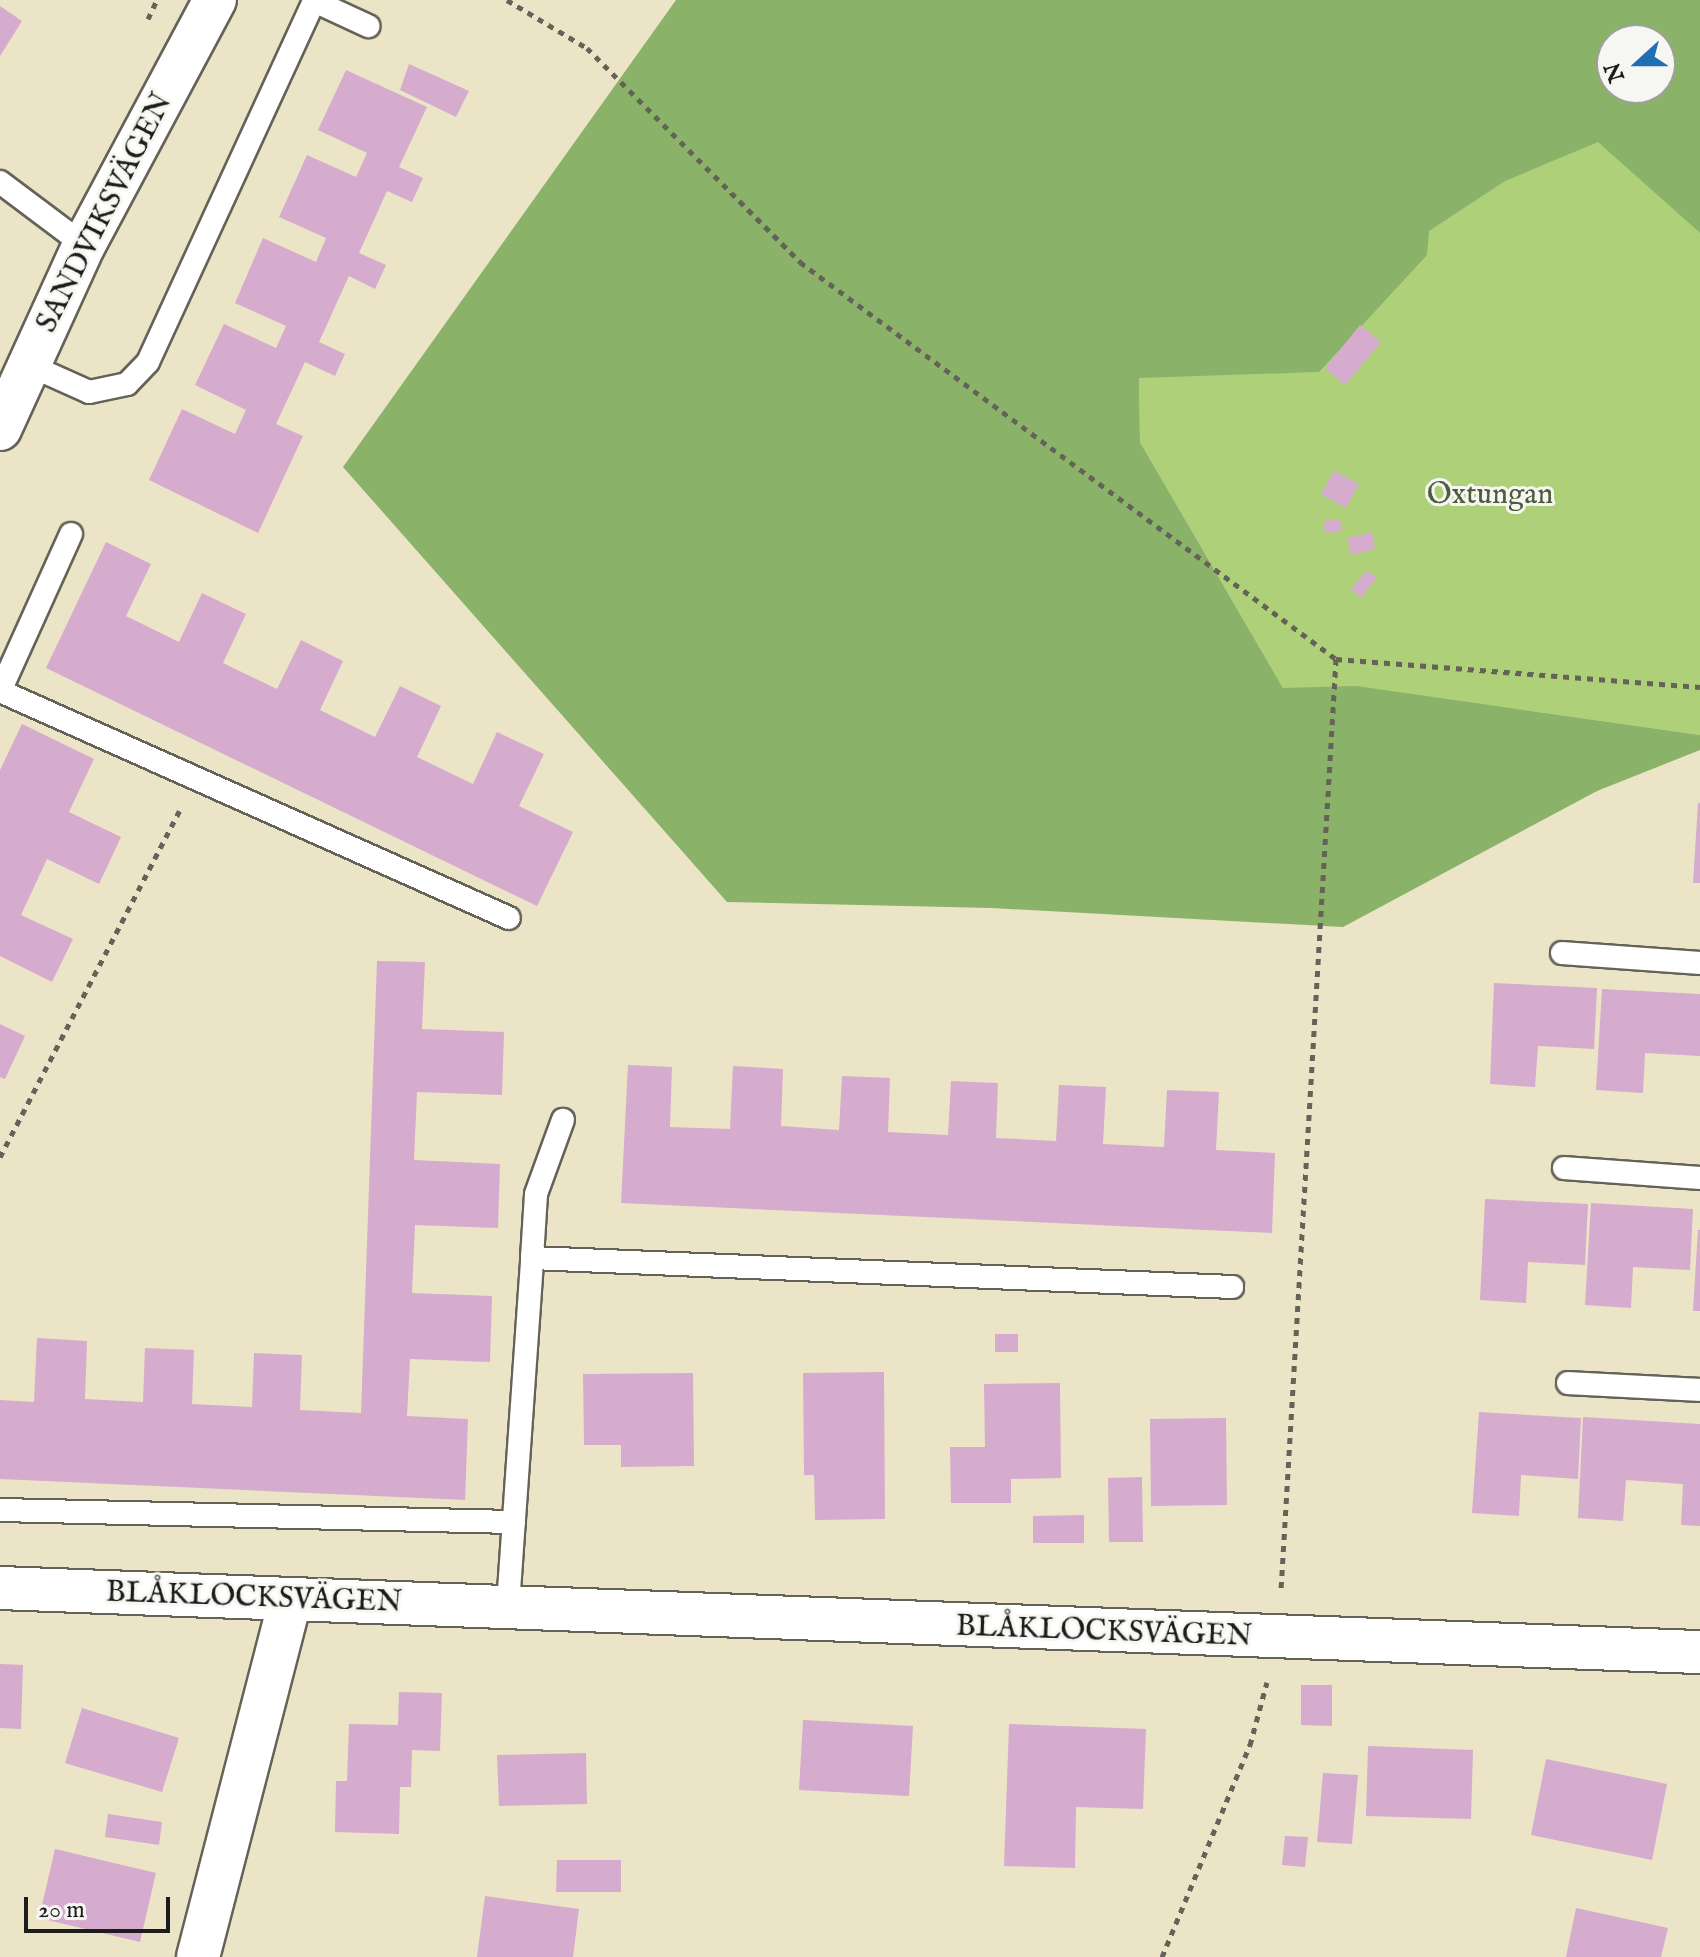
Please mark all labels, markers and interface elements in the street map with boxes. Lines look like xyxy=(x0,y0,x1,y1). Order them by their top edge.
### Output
north arrow xyxy=(1596,24,1676,104)
text: N xyxy=(1599,58,1632,86)
street label: SANDVIKSVÄGEN xyxy=(29,87,181,339)
park label: Oxtungan xyxy=(1427,477,1553,513)
street label: BLÅKLOCKSVÄGEN xyxy=(105,1575,403,1621)
street label: BLÅKLOCKSVÄGEN xyxy=(955,1609,1253,1655)
scale bar xyxy=(28,1881,174,1931)
text: 20 m xyxy=(38,1895,85,1926)

